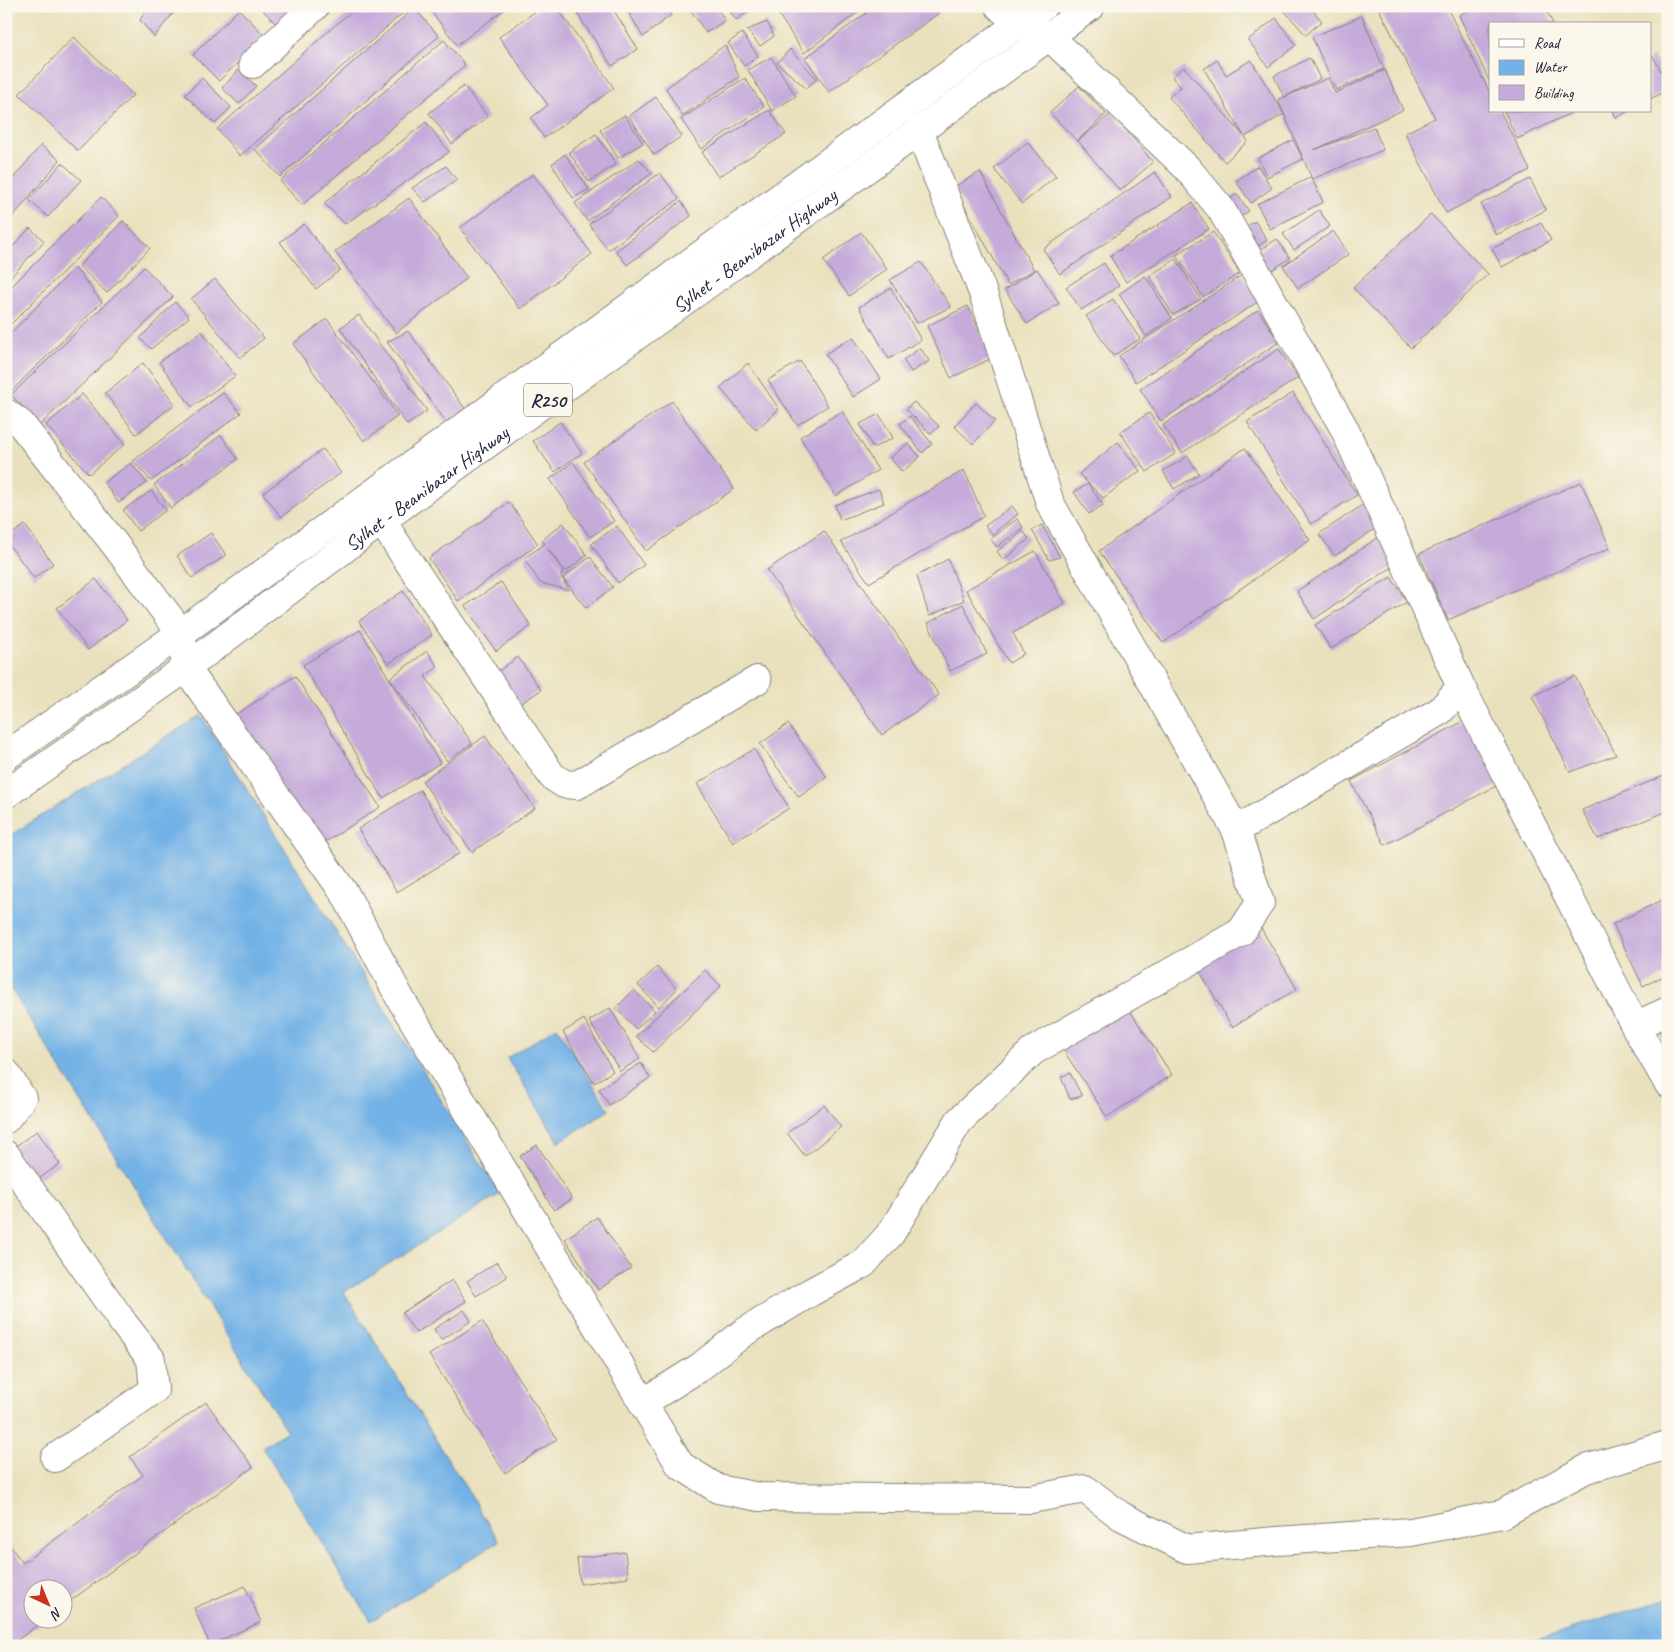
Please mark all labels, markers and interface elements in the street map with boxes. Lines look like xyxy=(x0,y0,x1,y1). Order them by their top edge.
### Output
legend xyxy=(1489,22,1652,112)
text: Road xyxy=(1534,34,1561,53)
text: Water xyxy=(1534,58,1568,77)
text: Building xyxy=(1534,84,1574,103)
street label: Sylhet - Beanibazar Highway xyxy=(668,182,842,319)
road number: R250 xyxy=(524,384,572,416)
street label: Sylhet - Beanibazar Highway xyxy=(340,420,515,557)
north arrow xyxy=(22,1580,72,1630)
text: N xyxy=(46,1604,66,1624)

